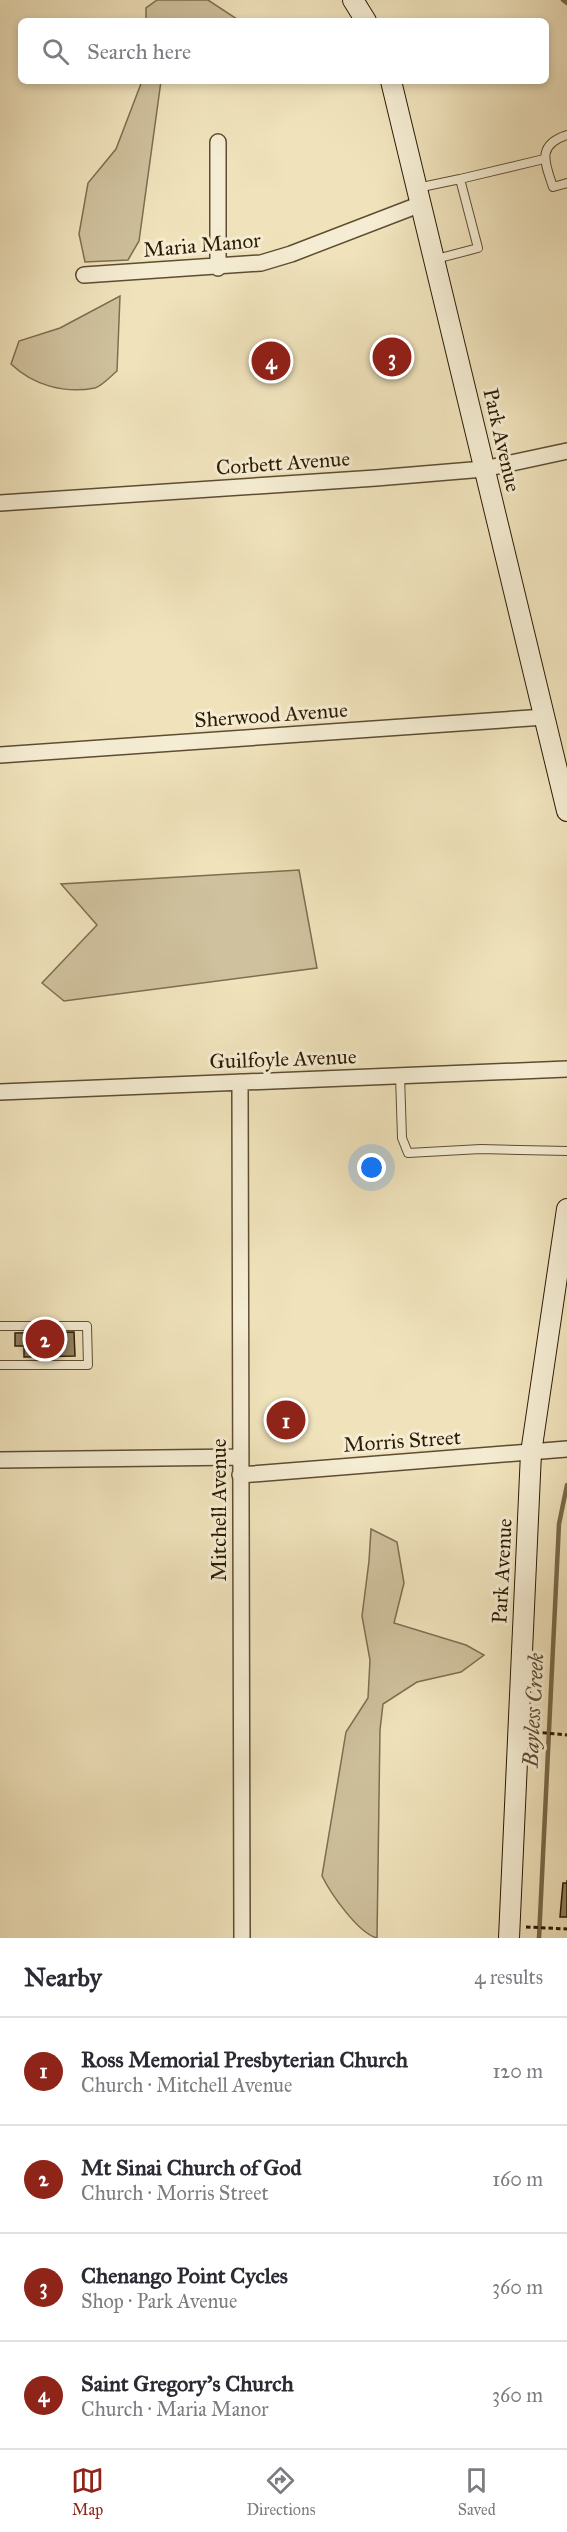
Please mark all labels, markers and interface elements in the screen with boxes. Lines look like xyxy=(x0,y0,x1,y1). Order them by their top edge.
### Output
search box xyxy=(18,18,549,84)
icon: search xyxy=(39,35,72,68)
text: Search here xyxy=(87,38,191,65)
street label: Maria Manor xyxy=(142,227,262,263)
pin: 3 xyxy=(372,334,412,380)
pin: 4 xyxy=(252,338,290,384)
street label: Park Avenue xyxy=(477,386,527,495)
street label: Corbett Avenue xyxy=(215,445,351,481)
street label: Sherwood Avenue xyxy=(193,697,349,733)
street label: Guilfoyle Avenue xyxy=(209,1043,357,1075)
your location xyxy=(357,1153,386,1182)
pin: 2 xyxy=(26,1316,64,1362)
pin: 1 xyxy=(266,1398,306,1442)
street label: Morris Street xyxy=(342,1424,462,1458)
street label: Mitchell Avenue xyxy=(206,1438,232,1581)
street label: Park Avenue xyxy=(486,1517,518,1624)
water label: Bayless Creek xyxy=(516,1652,549,1769)
text: Nearby xyxy=(24,1961,102,1993)
text: 4 results xyxy=(474,1965,543,1989)
text: Ross Memorial Presbyterian Church xyxy=(81,2046,408,2073)
text: 1 xyxy=(40,2059,47,2083)
text: 120 m xyxy=(492,2059,543,2083)
text: Church · Mitchell Avenue xyxy=(81,2073,292,2097)
text: Mt Sinai Church of God xyxy=(81,2154,302,2181)
text: 2 xyxy=(39,2167,48,2191)
text: 160 m xyxy=(492,2167,543,2191)
text: Church · Morris Street xyxy=(81,2181,269,2205)
text: Chenango Point Cycles xyxy=(81,2262,288,2289)
text: 3 xyxy=(40,2275,48,2299)
text: 360 m xyxy=(492,2275,543,2299)
text: Shop · Park Avenue xyxy=(81,2289,237,2313)
text: Saint Gregory's Church xyxy=(81,2370,294,2397)
text: 4 xyxy=(38,2383,49,2407)
text: 360 m xyxy=(492,2383,543,2407)
text: Church · Maria Manor xyxy=(81,2397,269,2421)
tab: Map xyxy=(71,2464,104,2519)
tab: Directions xyxy=(246,2464,315,2519)
tab: Saved xyxy=(458,2464,496,2519)

